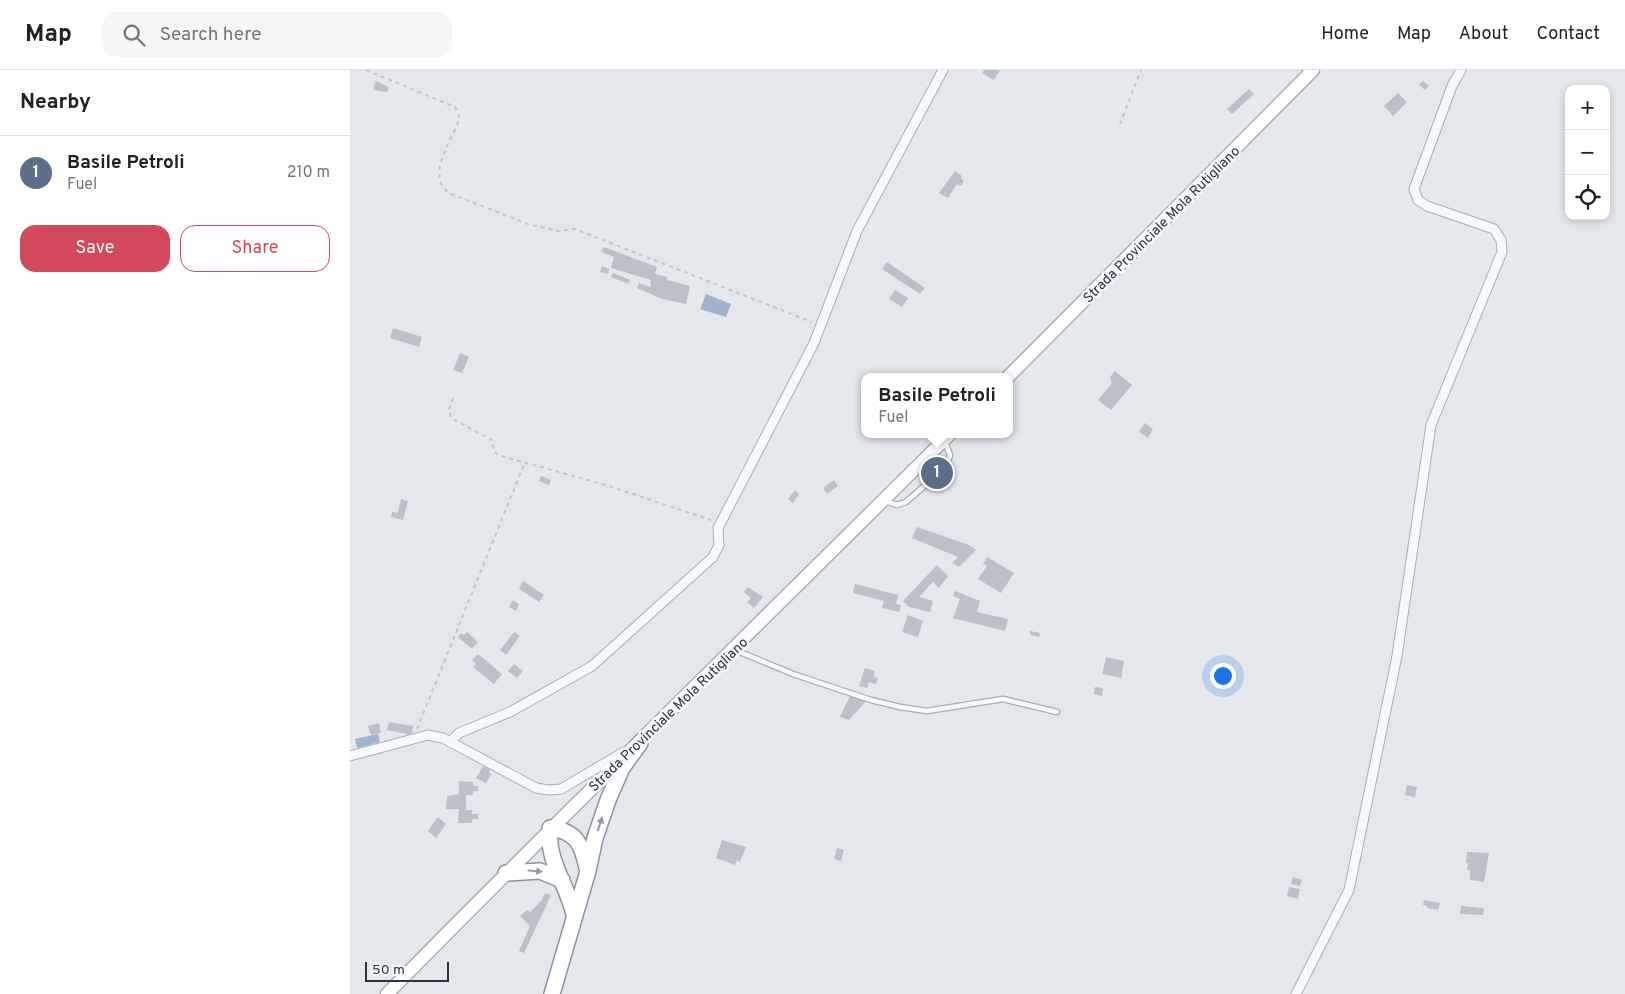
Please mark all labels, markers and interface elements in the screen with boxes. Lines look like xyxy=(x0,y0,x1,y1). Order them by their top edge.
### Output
search box xyxy=(102,12,452,57)
text: Map xyxy=(25,20,72,50)
icon: search xyxy=(120,21,148,49)
text: Search here xyxy=(160,23,261,47)
text: Home xyxy=(1321,23,1369,46)
text: Map xyxy=(1397,23,1431,46)
text: About xyxy=(1459,23,1508,46)
text: Contact xyxy=(1536,23,1600,46)
map controls xyxy=(1565,85,1610,220)
button: + xyxy=(1565,85,1610,130)
text: Nearby xyxy=(20,89,91,116)
button: − xyxy=(1565,130,1610,175)
street label: Strada Provinciale Mola Rutigliano xyxy=(1080,143,1244,307)
text: Basile Petroli xyxy=(67,151,185,175)
text: 1 xyxy=(33,163,39,183)
text: 210 m xyxy=(287,163,330,183)
text: Fuel xyxy=(67,175,97,195)
button: locate xyxy=(1565,175,1610,220)
button: Save xyxy=(20,225,170,272)
button: Share xyxy=(180,225,330,272)
popup xyxy=(861,373,1013,438)
text: Basile Petroli xyxy=(878,384,996,408)
text: Fuel xyxy=(878,408,908,428)
pin: 1 xyxy=(921,454,953,492)
street label: Strada Provinciale Mola Rutigliano xyxy=(586,634,752,796)
your location xyxy=(1210,663,1236,689)
one-way arrow xyxy=(596,816,604,831)
one-way arrow xyxy=(527,867,543,875)
scale bar xyxy=(365,959,449,982)
text: 50 m xyxy=(372,962,405,979)

